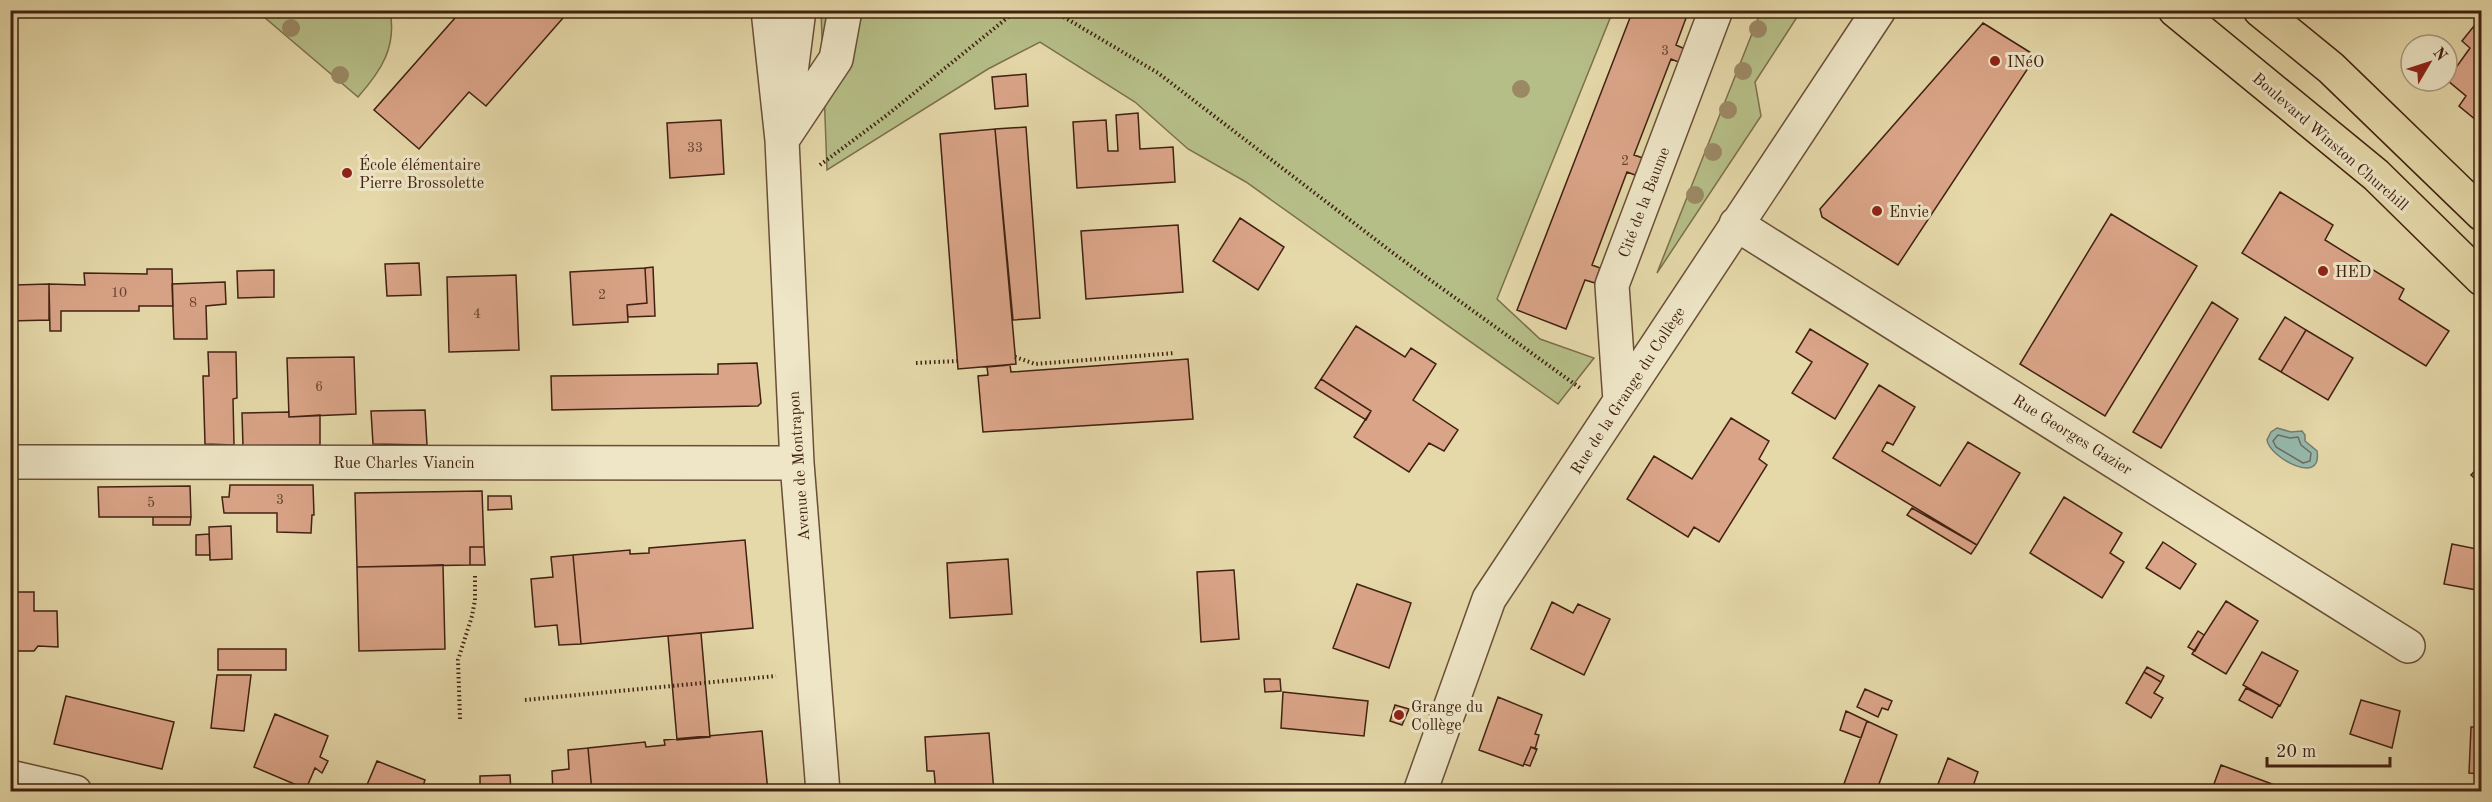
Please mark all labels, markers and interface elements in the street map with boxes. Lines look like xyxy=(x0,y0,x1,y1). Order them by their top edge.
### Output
north arrow xyxy=(2399,33,2459,93)
house number: 3 xyxy=(1661,44,1669,58)
text: N xyxy=(2429,45,2450,65)
marker: INéO xyxy=(1988,54,2002,68)
place label: INéO xyxy=(2007,55,2044,71)
street label: Boulevard Winston Churchill xyxy=(2249,71,2411,214)
house number: 33 xyxy=(687,141,703,155)
street label: Cité de la Baume xyxy=(1616,145,1673,260)
place label: École élémentaire Pierre Brossolette xyxy=(359,154,484,192)
house number: 2 xyxy=(1621,154,1629,168)
marker: École élémentaire Pierre Brossolette xyxy=(340,166,354,180)
marker: Envie xyxy=(1870,204,1884,218)
place label: Envie xyxy=(1889,205,1929,221)
marker: HED xyxy=(2316,264,2330,278)
place label: HED xyxy=(2335,265,2371,281)
house number: 10 xyxy=(111,286,127,300)
house number: 2 xyxy=(598,288,606,302)
house number: 8 xyxy=(189,296,197,310)
street label: Rue de la Grange du Collège xyxy=(1569,305,1689,478)
house number: 4 xyxy=(473,307,481,321)
house number: 6 xyxy=(315,380,323,394)
street label: Avenue de Montrapon xyxy=(787,390,813,541)
street label: Rue Georges Gazier xyxy=(2009,393,2135,479)
street label: Rue Charles Viancin xyxy=(333,456,475,472)
house number: 3 xyxy=(276,493,284,507)
house number: 5 xyxy=(147,496,155,510)
place label: Grange du Collège xyxy=(1411,700,1483,734)
marker: Grange du Collège xyxy=(1392,708,1406,722)
scale bar xyxy=(2267,730,2390,768)
text: 20 m xyxy=(2276,743,2316,761)

